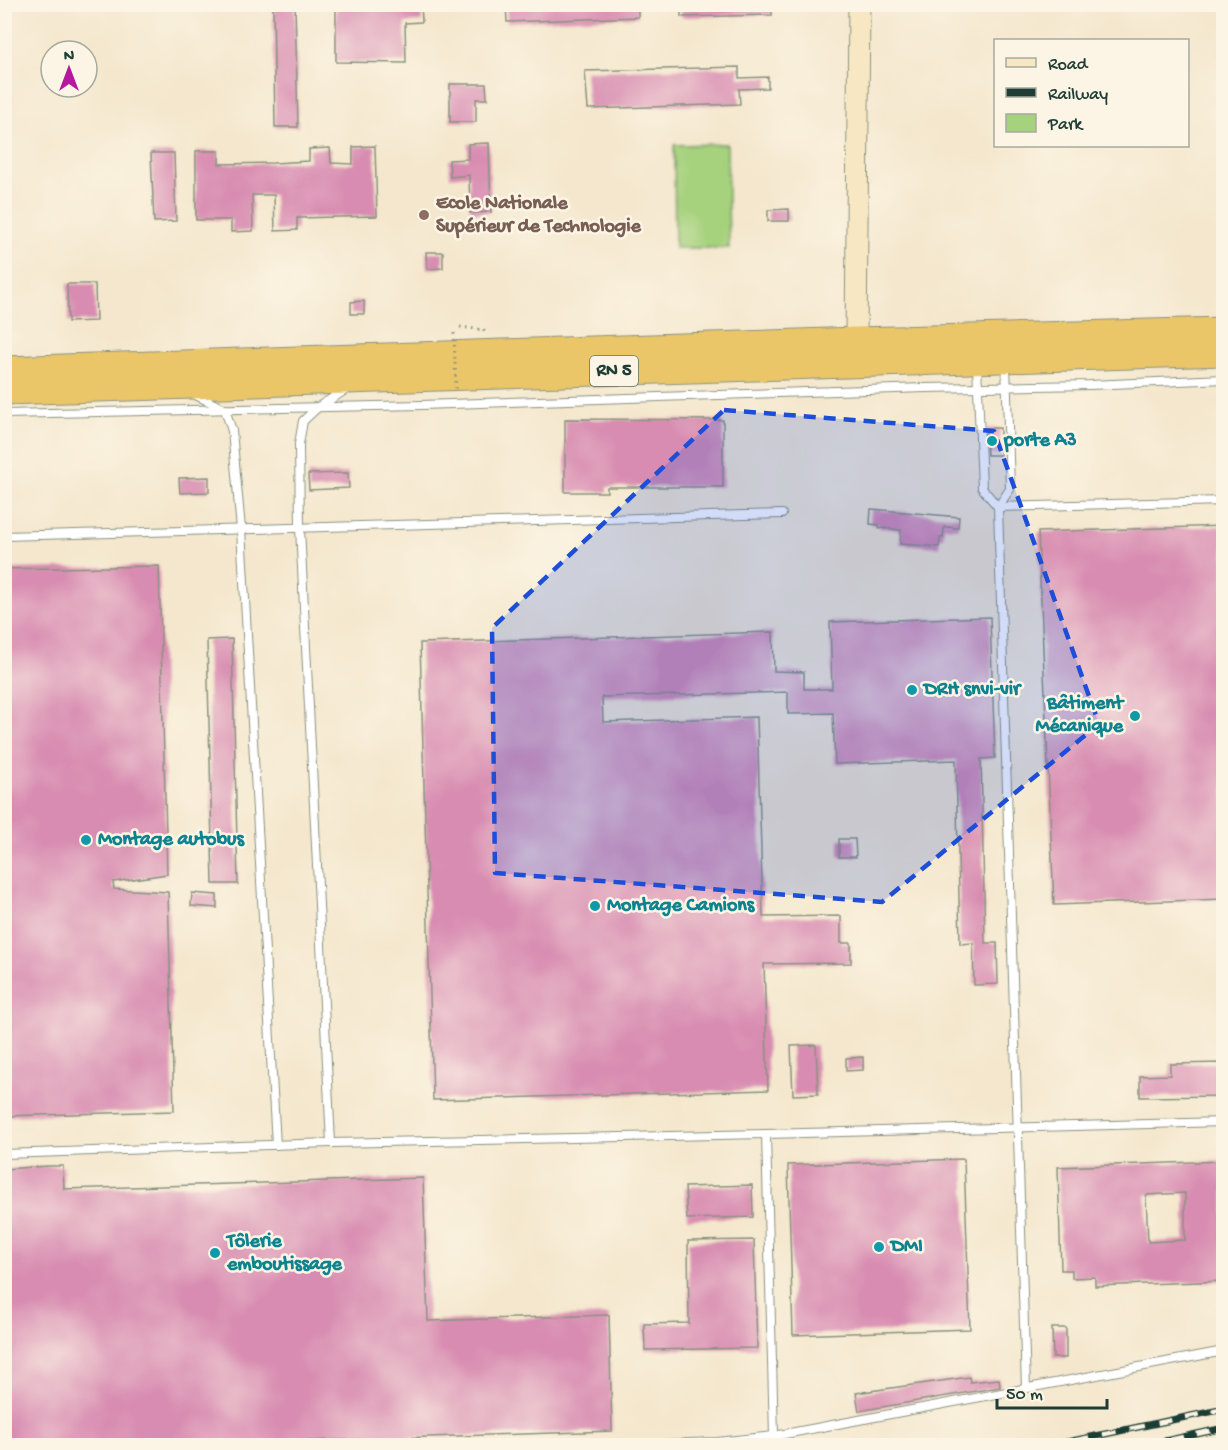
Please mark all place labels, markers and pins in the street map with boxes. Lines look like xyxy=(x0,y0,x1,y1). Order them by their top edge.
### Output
place label: Ecole Nationale Supérieur de Technologie xyxy=(436,193,641,239)
marker: Ecole Nationale Supérieur de Technologie xyxy=(417,208,431,222)
place label: porte A3 xyxy=(1003,430,1077,453)
marker: porte A3 xyxy=(985,434,999,448)
place label: DRH snvi-vir xyxy=(922,679,1022,702)
marker: DRH snvi-vir xyxy=(905,683,919,697)
place label: Bâtiment Mécanique xyxy=(1035,693,1125,739)
marker: Bâtiment Mécanique xyxy=(1128,709,1142,723)
place label: Montage autobus xyxy=(98,829,245,852)
marker: Montage autobus xyxy=(79,833,93,847)
place label: Montage Camions xyxy=(607,895,756,918)
marker: Montage Camions xyxy=(588,899,602,913)
place label: Tôlerie emboutissage xyxy=(225,1231,343,1277)
place label: DMI xyxy=(889,1236,923,1259)
marker: DMI xyxy=(872,1240,886,1254)
marker: Tôlerie emboutissage xyxy=(208,1246,222,1260)

